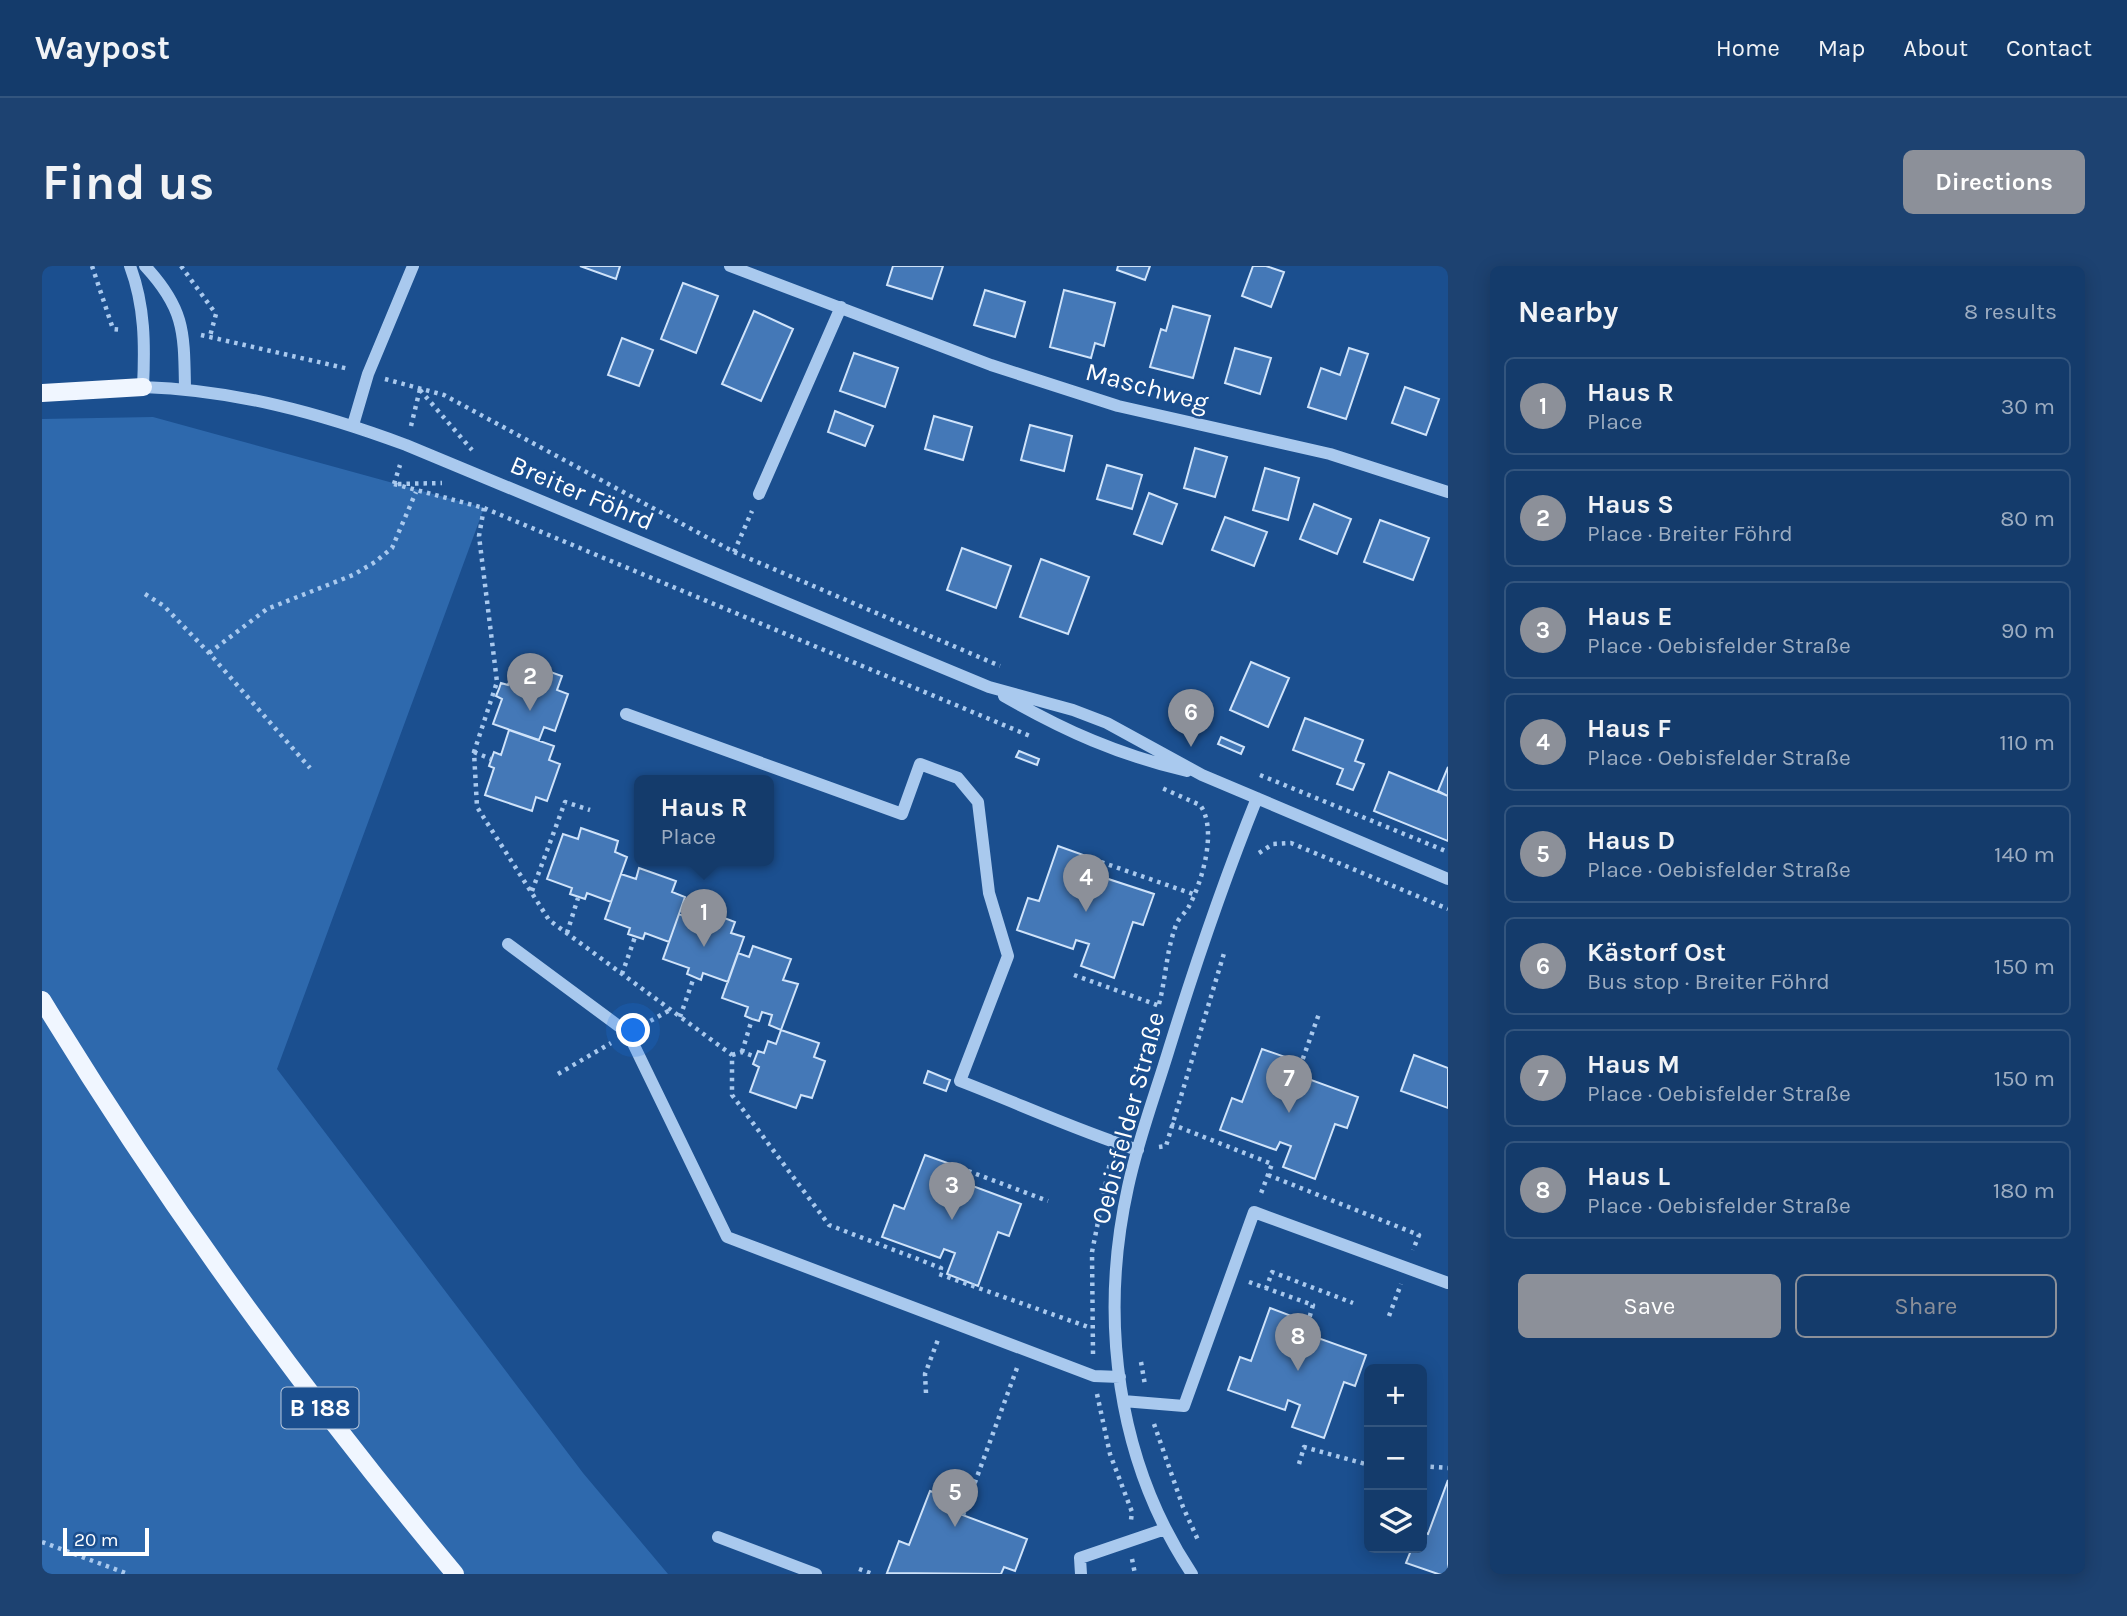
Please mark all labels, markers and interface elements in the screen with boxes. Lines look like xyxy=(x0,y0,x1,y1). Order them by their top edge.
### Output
text: Waypost xyxy=(35,29,170,67)
text: Home xyxy=(1716,34,1780,62)
text: Map xyxy=(1818,34,1865,62)
text: About xyxy=(1903,34,1968,62)
text: Contact xyxy=(2006,34,2092,62)
button: Directions xyxy=(1903,150,2085,214)
text: Find us xyxy=(42,154,214,211)
text: Nearby xyxy=(1518,294,1618,330)
text: 8 results xyxy=(1964,298,2057,325)
street label: Maschweg xyxy=(1082,356,1212,418)
text: Haus R xyxy=(1587,377,1674,408)
text: 1 xyxy=(1539,393,1547,420)
text: 30 m xyxy=(2001,393,2055,420)
text: Place xyxy=(1587,408,1643,435)
street label: Breiter Föhrd xyxy=(506,449,658,537)
text: Haus S xyxy=(1587,489,1674,520)
text: 2 xyxy=(1536,505,1550,532)
text: 80 m xyxy=(2000,505,2055,532)
text: Place · Breiter Föhrd xyxy=(1587,520,1793,547)
text: Haus E xyxy=(1587,601,1672,632)
text: 3 xyxy=(1536,617,1550,644)
text: 90 m xyxy=(2001,617,2055,644)
text: Place · Oebisfelder Straße xyxy=(1587,632,1851,659)
pin: 2 xyxy=(507,653,553,711)
pin: 6 xyxy=(1168,689,1214,747)
text: Haus F xyxy=(1587,713,1671,744)
text: 4 xyxy=(1536,729,1550,756)
text: 110 m xyxy=(1999,729,2055,756)
text: Place · Oebisfelder Straße xyxy=(1587,744,1851,771)
popup xyxy=(634,775,774,866)
text: Haus R xyxy=(661,792,747,823)
text: Place xyxy=(661,823,716,850)
text: Haus D xyxy=(1587,825,1675,856)
text: 5 xyxy=(1536,841,1550,868)
text: 140 m xyxy=(1994,841,2055,868)
pin: 4 xyxy=(1063,854,1109,912)
text: Place · Oebisfelder Straße xyxy=(1587,856,1851,883)
pin: 1 xyxy=(681,889,727,947)
text: Kästorf Ost xyxy=(1587,937,1726,968)
text: 6 xyxy=(1536,953,1550,980)
text: 150 m xyxy=(1994,953,2055,980)
text: Bus stop · Breiter Föhrd xyxy=(1587,968,1830,995)
street label: Oebisfelder Straße xyxy=(1085,1008,1171,1228)
your location xyxy=(616,1013,650,1047)
text: Haus M xyxy=(1587,1049,1680,1080)
pin: 7 xyxy=(1266,1055,1312,1113)
text: 7 xyxy=(1537,1065,1549,1092)
text: 150 m xyxy=(1994,1065,2055,1092)
text: Place · Oebisfelder Straße xyxy=(1587,1080,1851,1107)
text: Haus L xyxy=(1587,1161,1670,1192)
pin: 3 xyxy=(929,1162,975,1220)
text: 8 xyxy=(1536,1177,1550,1204)
text: 180 m xyxy=(1993,1177,2055,1204)
text: Place · Oebisfelder Straße xyxy=(1587,1192,1851,1219)
button: Save xyxy=(1518,1274,1781,1338)
button: Share xyxy=(1795,1274,2057,1338)
pin: 8 xyxy=(1275,1313,1321,1371)
map controls xyxy=(1364,1364,1427,1553)
button: + xyxy=(1364,1364,1427,1427)
road number: B 188 xyxy=(282,1388,358,1428)
button: − xyxy=(1364,1427,1427,1490)
pin: 5 xyxy=(932,1469,978,1527)
button: layers xyxy=(1364,1490,1427,1553)
scale bar xyxy=(63,1525,149,1557)
text: 20 m xyxy=(74,1529,119,1551)

